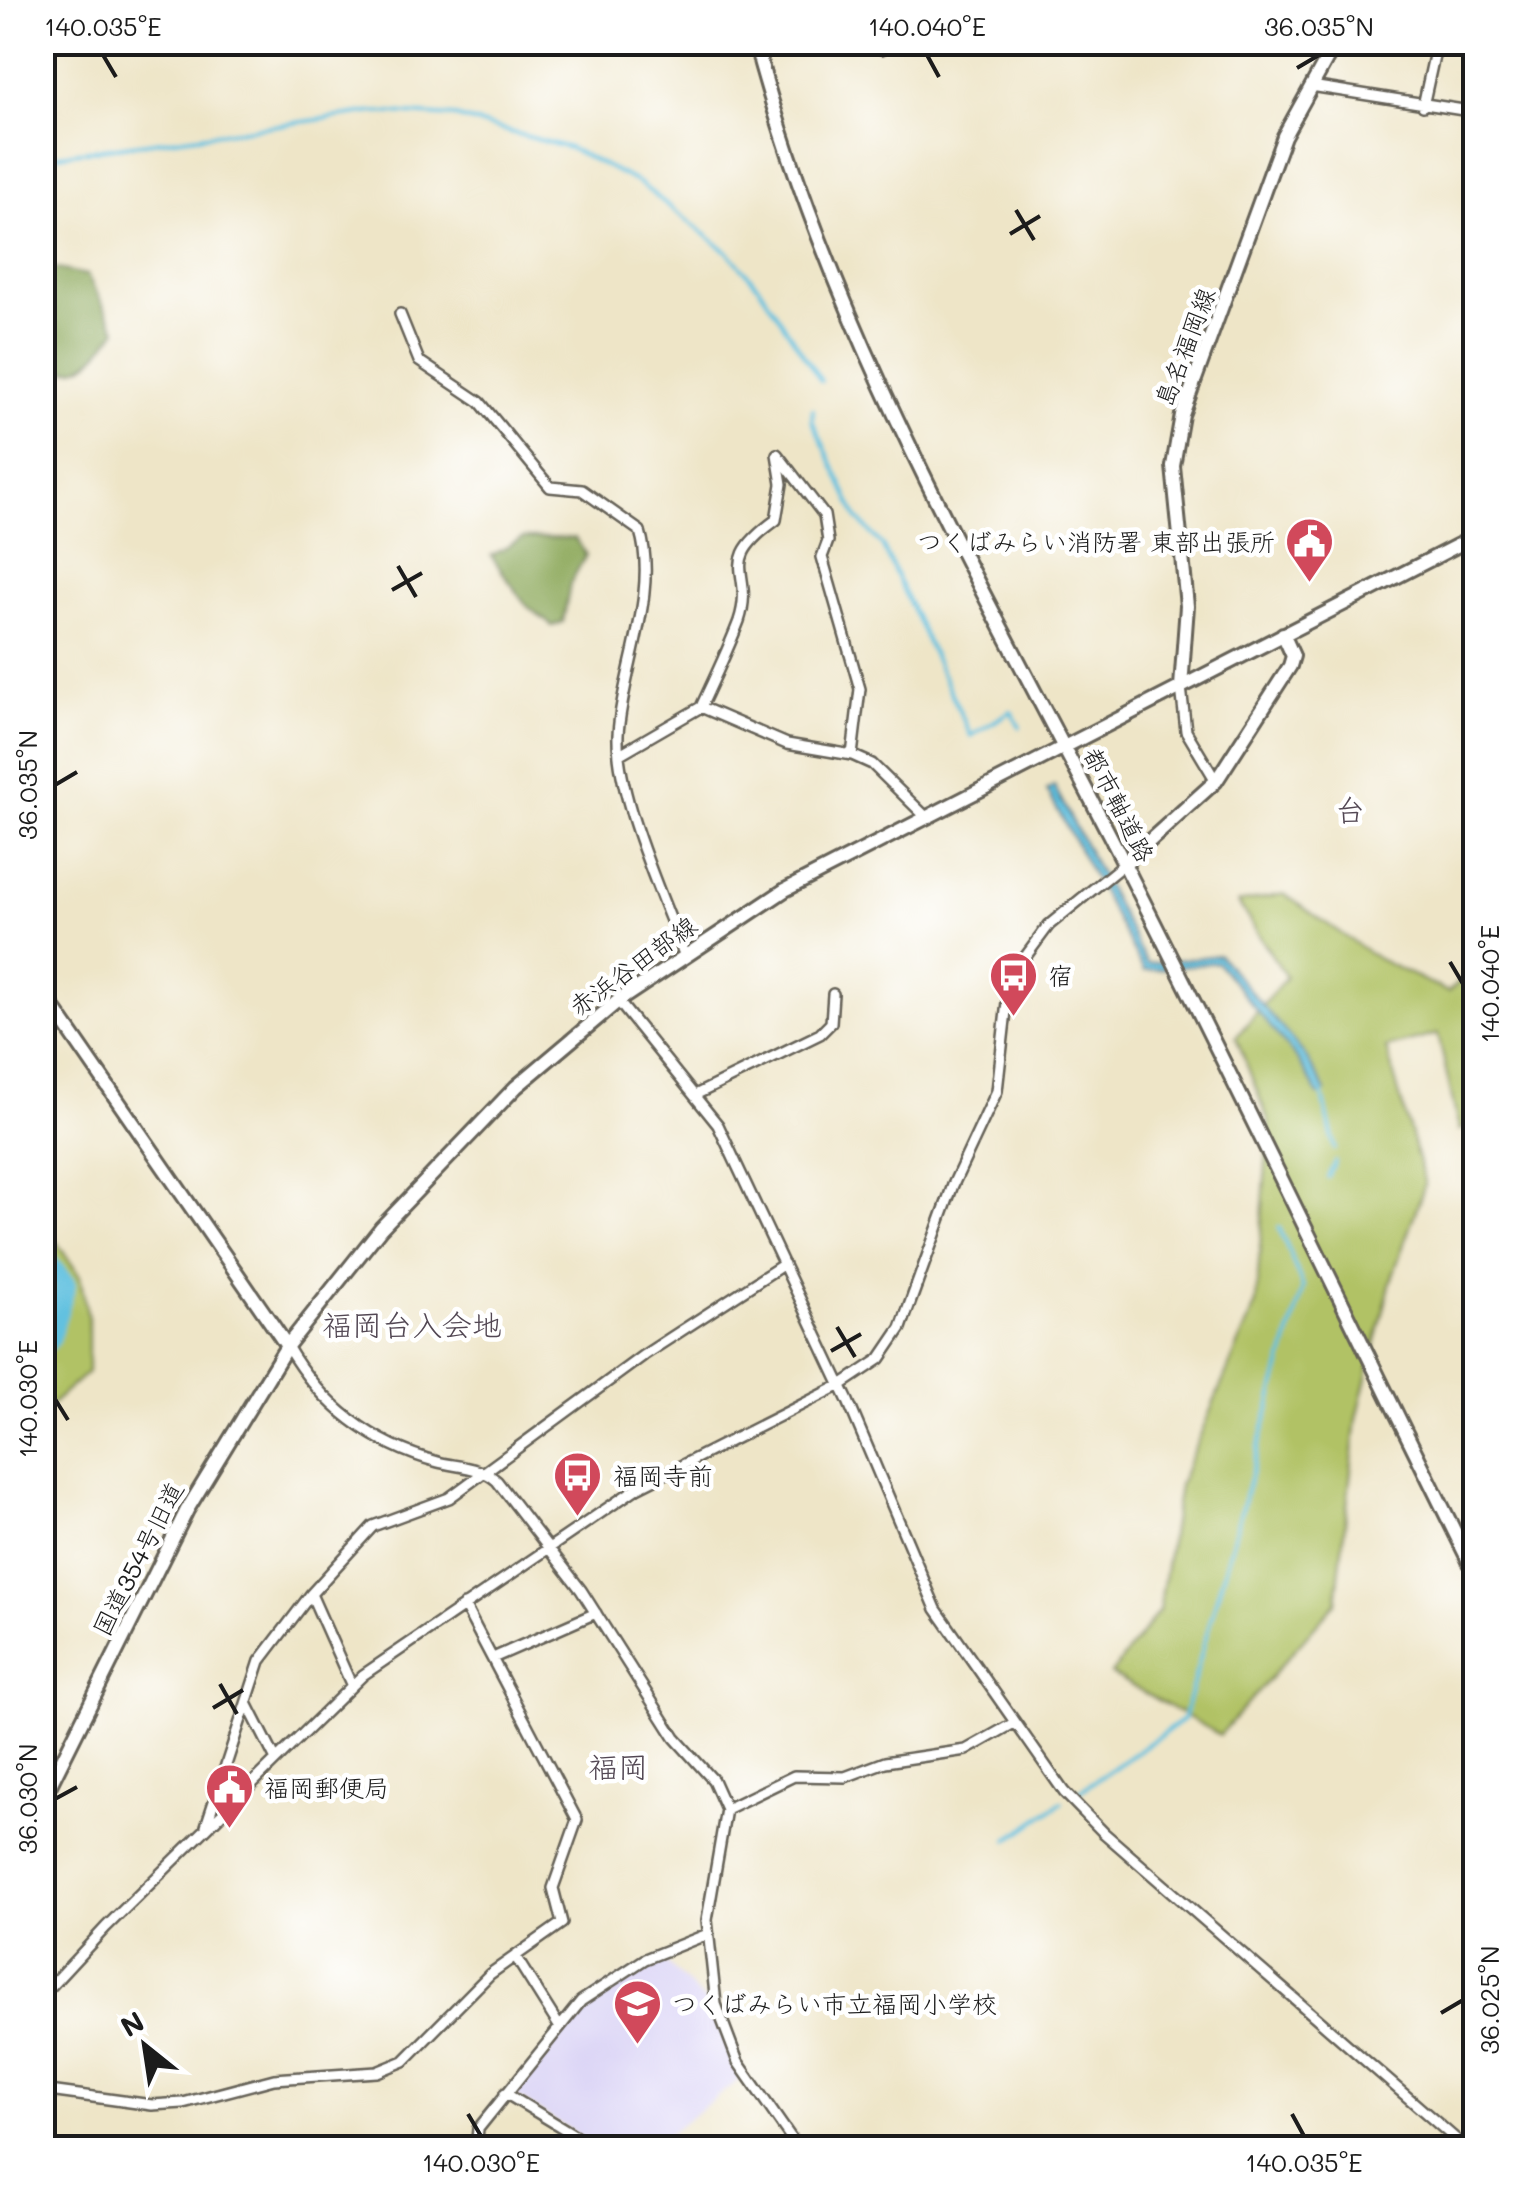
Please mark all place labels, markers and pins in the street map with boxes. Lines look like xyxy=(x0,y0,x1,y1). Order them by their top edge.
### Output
public building icon: つくばみらい消防署 東部出張所 xyxy=(1284,516,1336,584)
place label: つくばみらい消防署 東部出張所 xyxy=(917,525,1275,557)
bus stop icon: 宿 xyxy=(987,950,1039,1018)
place label: 宿 xyxy=(1048,959,1073,991)
bus stop icon: 福岡寺前 xyxy=(552,1450,604,1518)
place label: 福岡寺前 xyxy=(613,1459,713,1491)
public building icon: 福岡郵便局 xyxy=(203,1762,255,1830)
place label: 福岡郵便局 xyxy=(264,1771,389,1803)
school or university icon: つくばみらい市立福岡小学校 xyxy=(611,1978,663,2046)
place label: つくばみらい市立福岡小学校 xyxy=(672,1987,997,2019)

